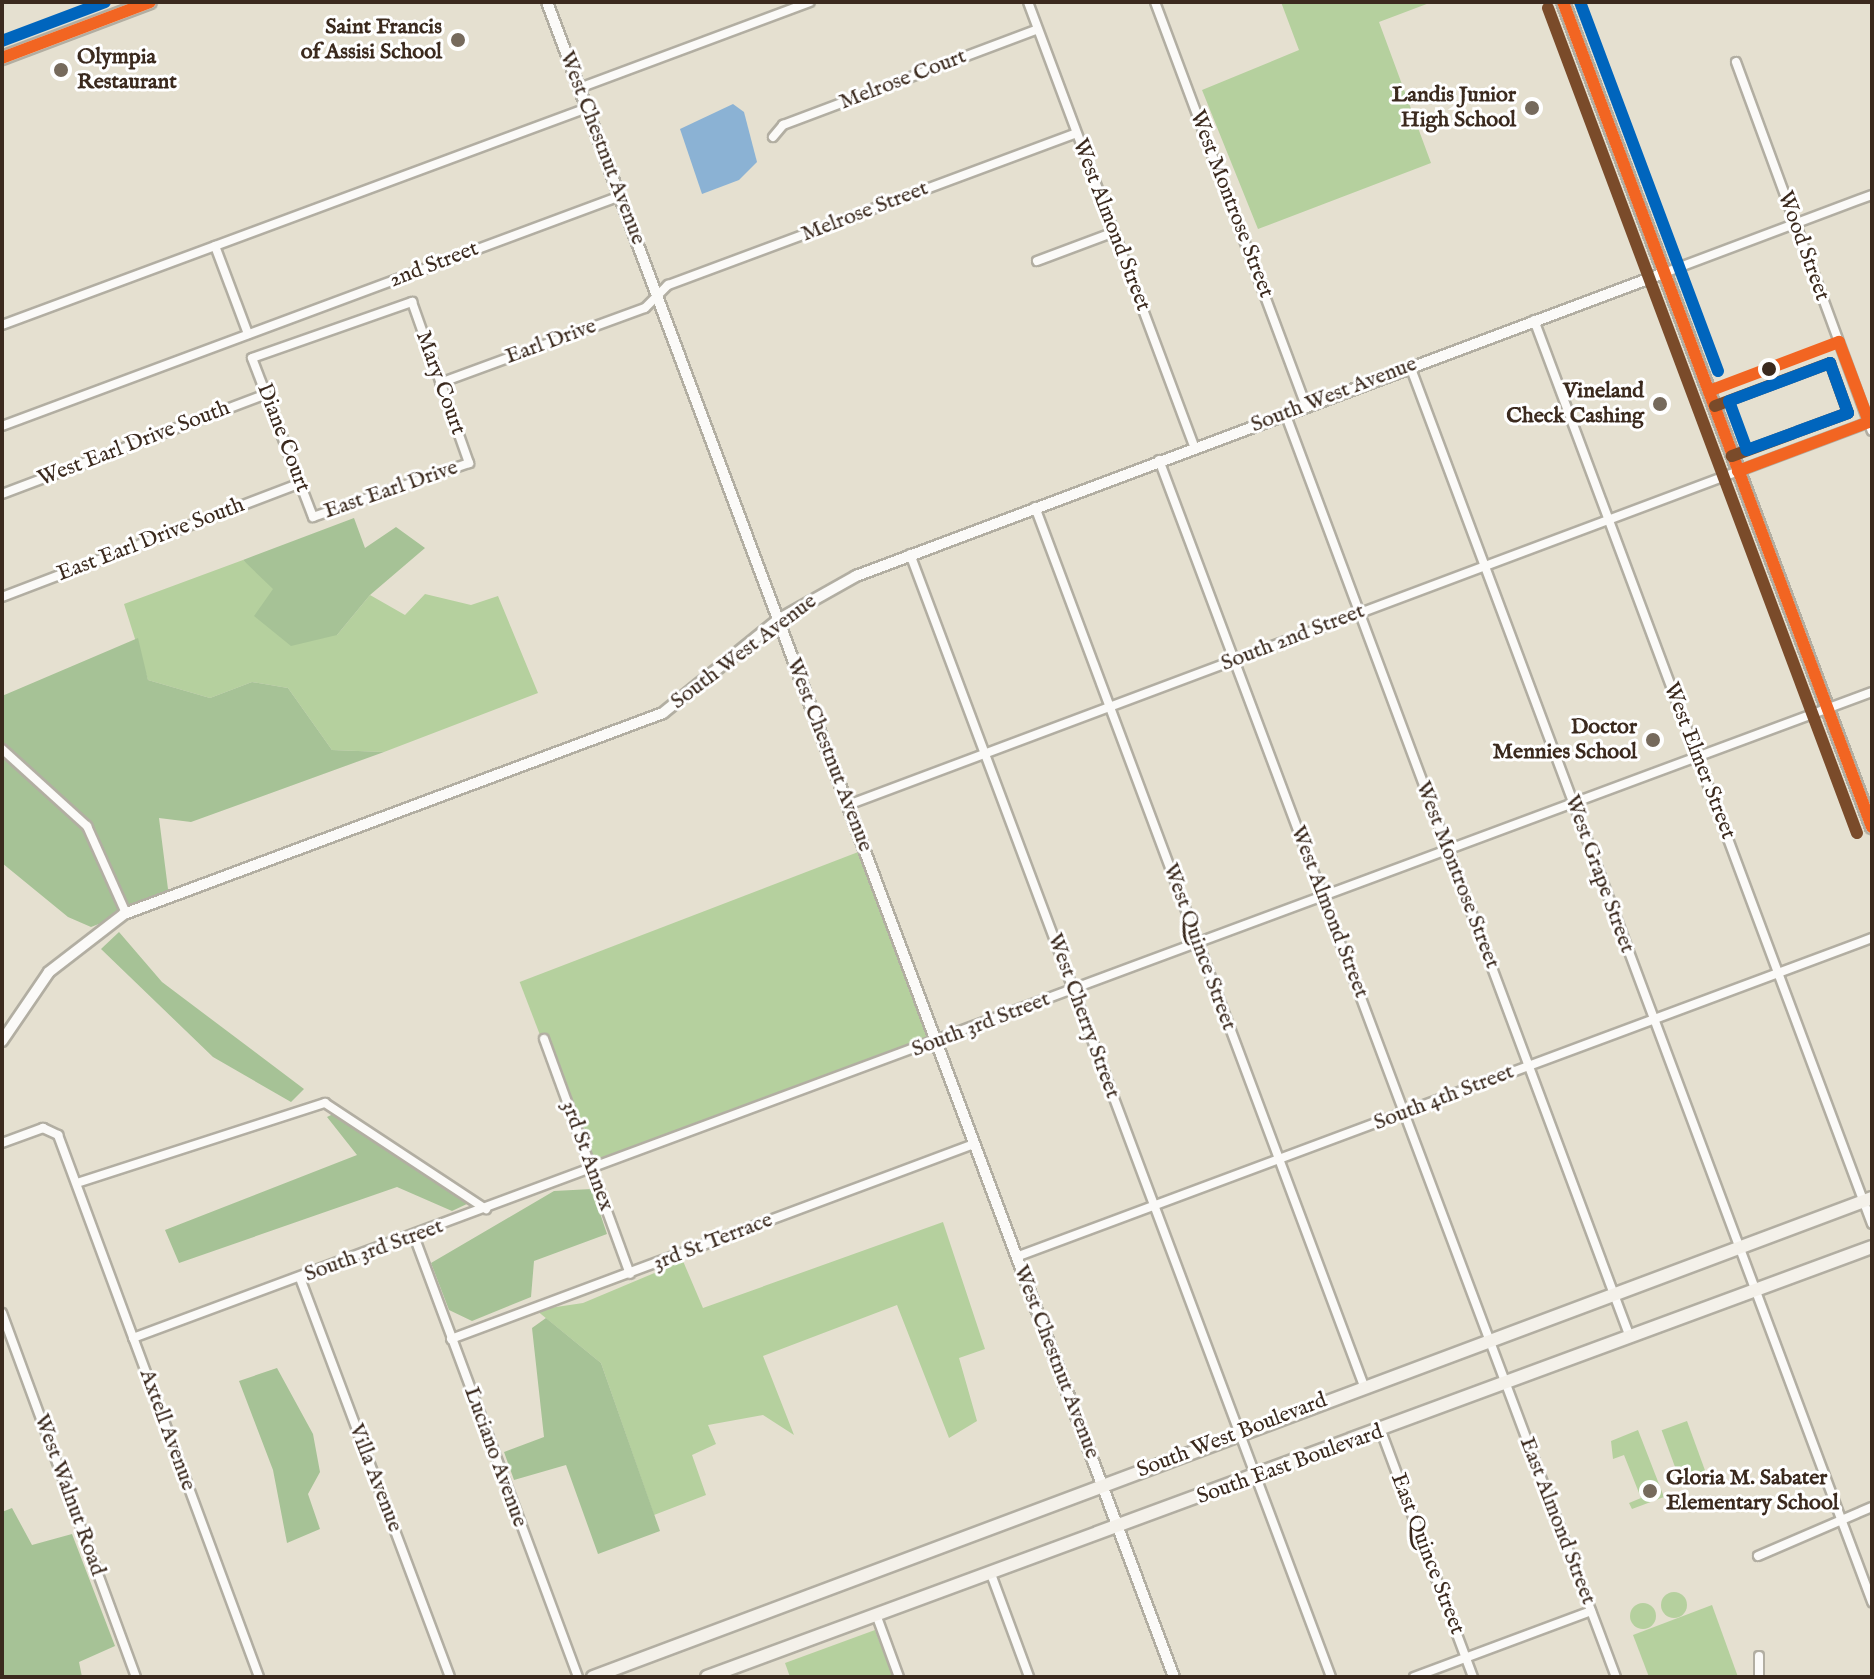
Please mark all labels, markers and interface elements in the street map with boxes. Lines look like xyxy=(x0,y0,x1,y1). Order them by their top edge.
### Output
place label: Saint Francis of Assisi School xyxy=(301,14,442,66)
marker: Saint Francis of Assisi School xyxy=(449,31,467,49)
place label: Olympia Restaurant xyxy=(77,44,177,96)
street label: Melrose Court xyxy=(836,44,970,116)
street label: West Chestnut Avenue xyxy=(553,47,651,249)
marker: Olympia Restaurant xyxy=(52,61,70,79)
place label: Landis Junior High School xyxy=(1392,82,1516,134)
marker: Landis Junior High School xyxy=(1523,99,1541,117)
street label: West Montrose Street xyxy=(1183,107,1279,301)
street label: West Almond Street xyxy=(1066,135,1156,315)
street label: Melrose Street xyxy=(798,176,932,248)
street label: Wood Street xyxy=(1771,188,1835,304)
street label: 2nd Street xyxy=(386,236,482,294)
street label: Earl Drive xyxy=(502,313,600,371)
street label: Mary Court xyxy=(409,328,471,438)
street label: South West Avenue xyxy=(1247,351,1421,439)
unlabelled marker xyxy=(1761,361,1777,377)
place label: Vineland Check Cashing xyxy=(1506,378,1644,430)
street label: Diane Court xyxy=(250,380,316,496)
street label: West Earl Drive South xyxy=(34,395,234,493)
marker: Vineland Check Cashing xyxy=(1651,395,1669,413)
street label: East Earl Drive xyxy=(321,455,461,525)
street label: East Earl Drive South xyxy=(54,492,248,588)
street label: South West Avenue xyxy=(666,589,822,715)
street label: South 2nd Street xyxy=(1217,598,1369,678)
street label: West Chestnut Avenue xyxy=(780,654,878,856)
street label: West Elmer Street xyxy=(1657,679,1741,843)
place label: Doctor Mennies School xyxy=(1493,714,1637,766)
marker: Doctor Mennies School xyxy=(1644,731,1662,749)
street label: West Montrose Street xyxy=(1409,778,1505,972)
street label: West Grape Street xyxy=(1558,791,1640,957)
street label: West Almond Street xyxy=(1284,822,1374,1002)
street label: West Quince Street xyxy=(1156,860,1242,1034)
street label: West Cherry Street xyxy=(1041,930,1125,1102)
street label: South 3rd Street xyxy=(908,987,1054,1063)
street label: South 4th Street xyxy=(1370,1059,1518,1137)
street label: 3rd St Annex xyxy=(555,1097,619,1215)
street label: 3rd St Terrace xyxy=(650,1207,776,1277)
street label: South 3rd Street xyxy=(301,1214,447,1288)
street label: West Chestnut Avenue xyxy=(1007,1261,1105,1463)
street label: Axtell Avenue xyxy=(133,1366,201,1494)
street label: Luciano Avenue xyxy=(457,1383,533,1531)
street label: South West Boulevard xyxy=(1133,1388,1331,1484)
street label: West Walnut Road xyxy=(27,1410,111,1580)
street label: South East Boulevard xyxy=(1193,1419,1387,1511)
street label: Villa Avenue xyxy=(342,1420,408,1536)
street label: East Almond Street xyxy=(1513,1433,1601,1609)
place label: Gloria M. Sabater Elementary School xyxy=(1666,1465,1839,1516)
street label: East Quince Street xyxy=(1384,1470,1470,1638)
marker: Gloria M. Sabater Elementary School xyxy=(1641,1482,1659,1500)

